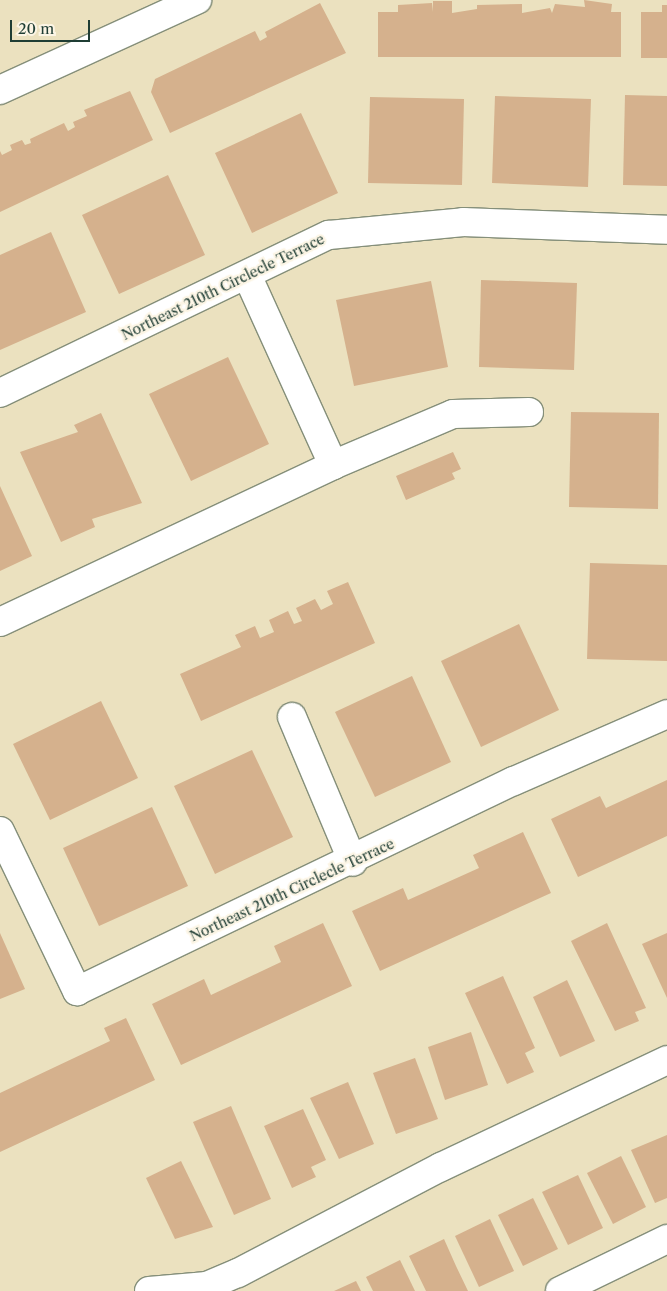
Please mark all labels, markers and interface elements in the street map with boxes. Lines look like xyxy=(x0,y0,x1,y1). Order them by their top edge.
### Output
scale bar xyxy=(12,10,92,42)
text: 20 m xyxy=(18,19,54,38)
street label: Northeast 210th Circlecle Terrace xyxy=(119,230,327,344)
street label: Northeast 210th Circlecle Terrace xyxy=(187,835,397,945)

